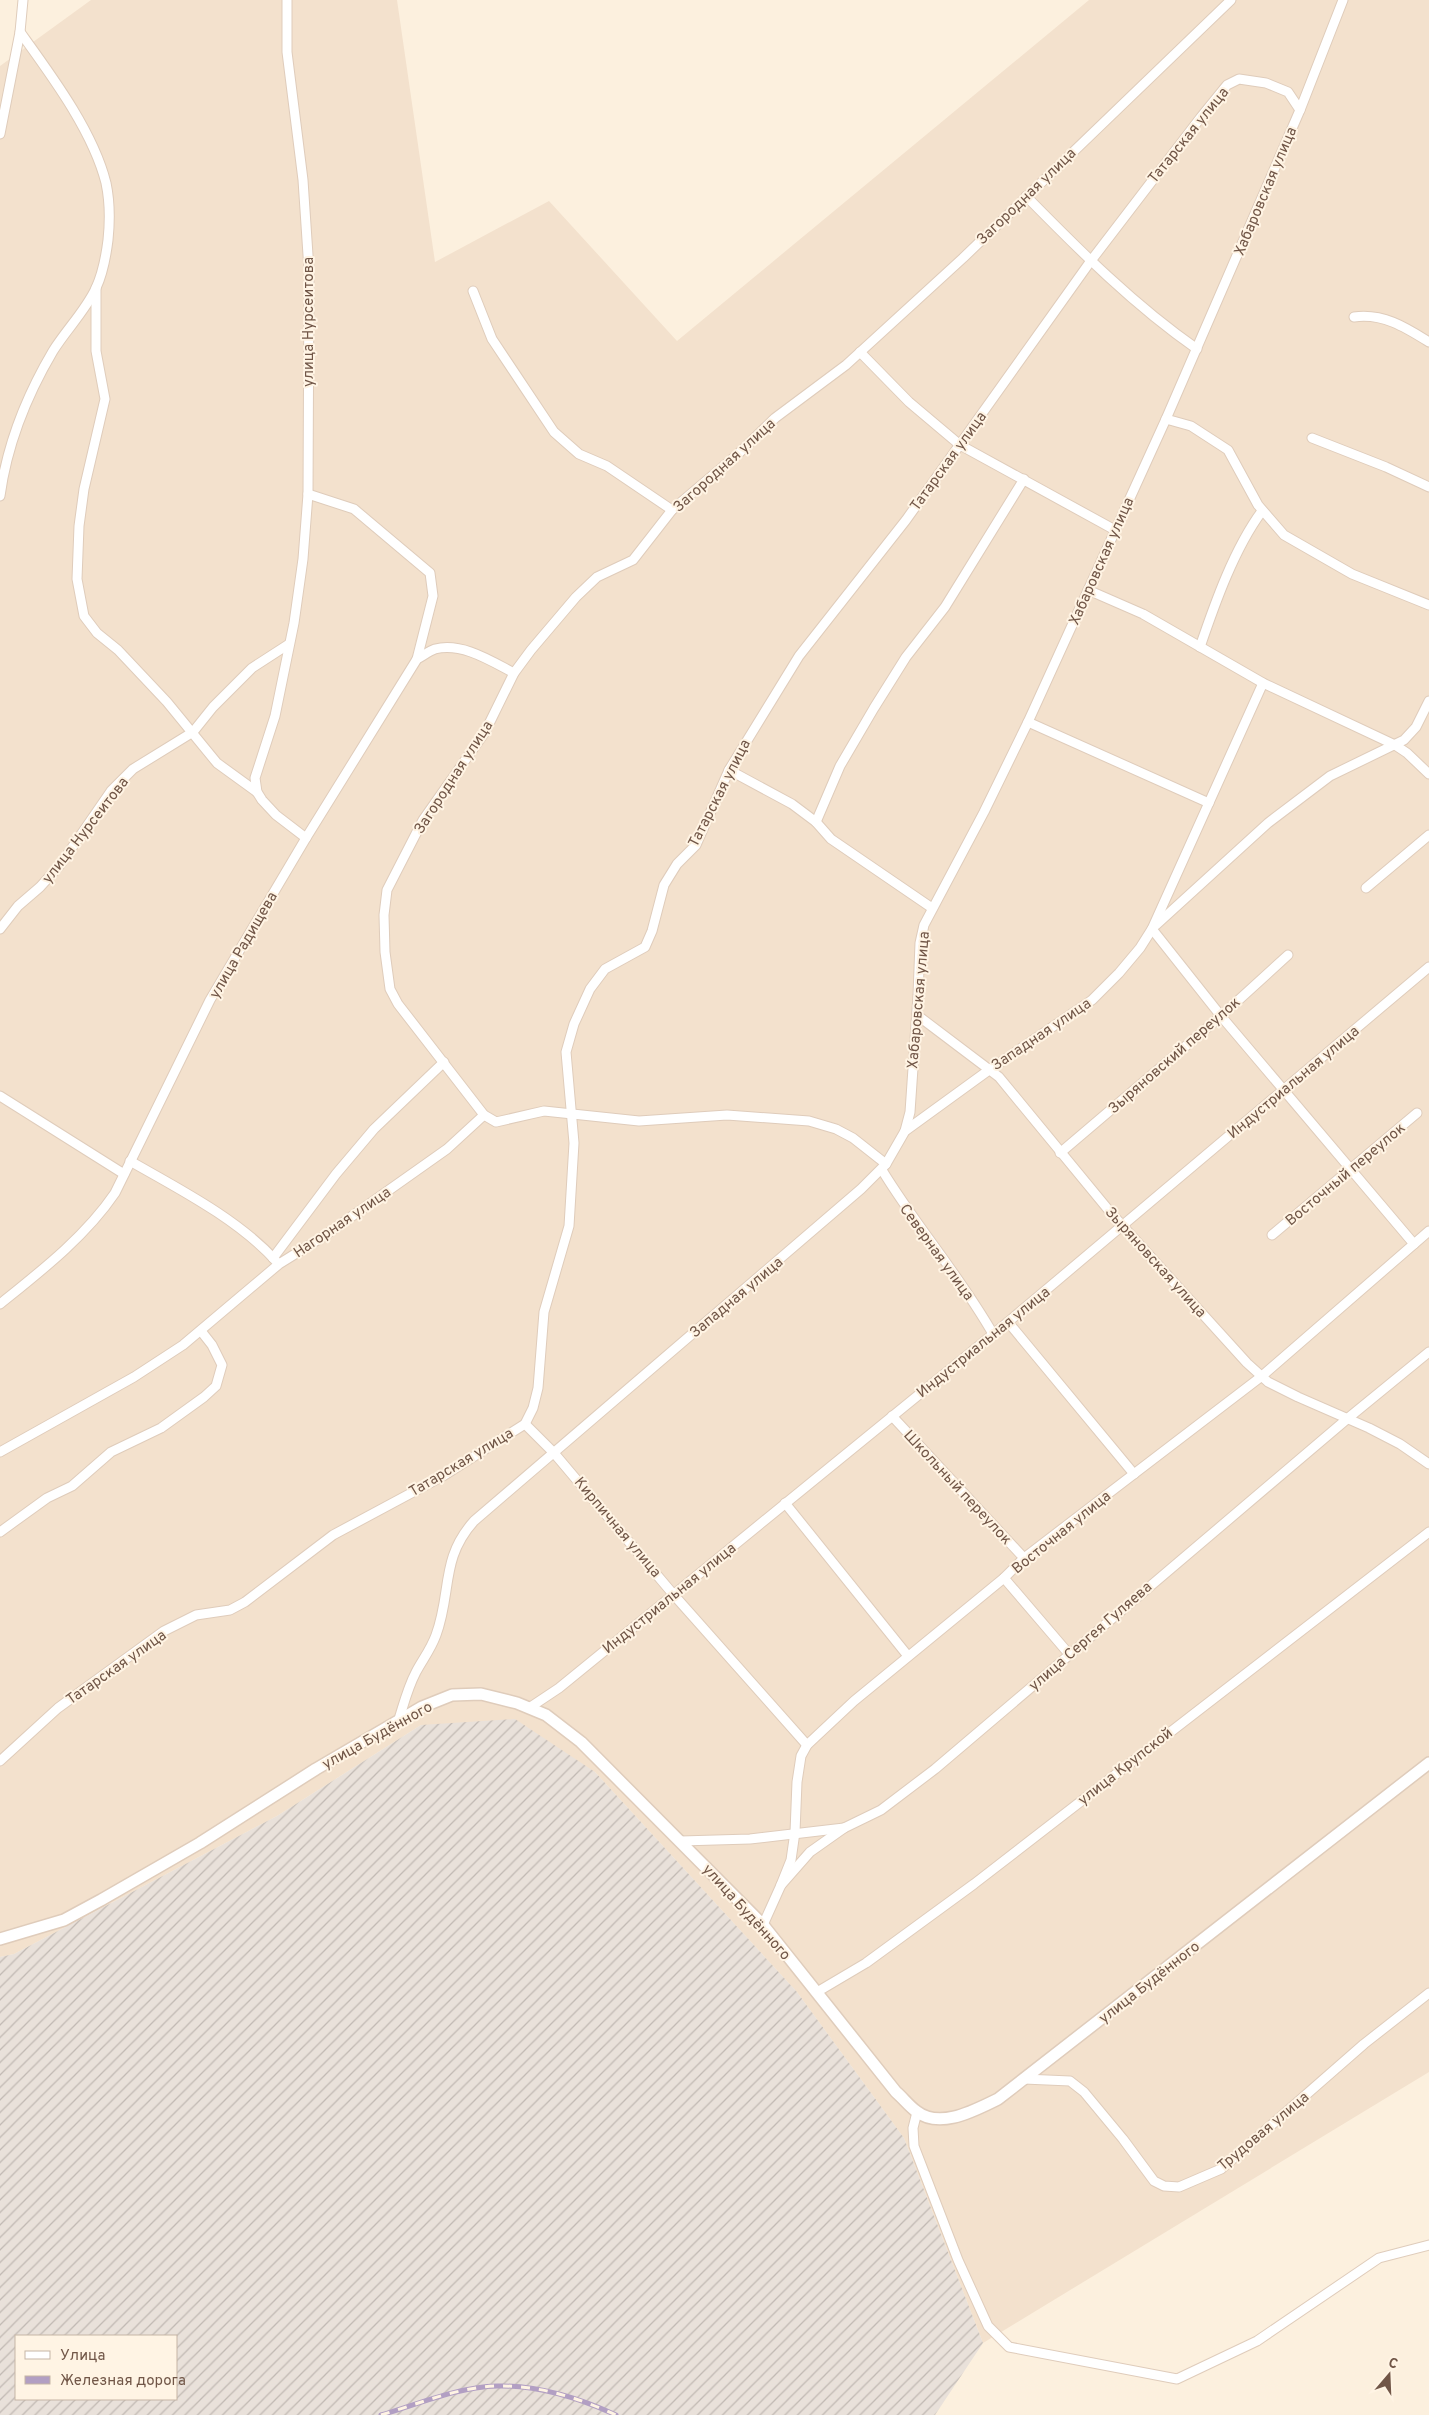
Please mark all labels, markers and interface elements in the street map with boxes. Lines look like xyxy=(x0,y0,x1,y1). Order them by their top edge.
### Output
street label: Татарская улица xyxy=(1145,84,1234,188)
street label: Хабаровская улица xyxy=(1231,124,1302,259)
street label: Загородная улица xyxy=(973,145,1081,250)
street label: улица Нурсеитова xyxy=(300,257,319,387)
street label: Татарская улица xyxy=(907,408,992,515)
street label: Загородная улица xyxy=(670,415,780,517)
street label: Хабаровская улица xyxy=(1066,495,1139,629)
street label: Загородная улица xyxy=(410,718,498,838)
street label: Татарская улица xyxy=(685,737,756,851)
street label: улица Нурсеитова xyxy=(39,774,134,888)
street label: улица Радищева xyxy=(206,889,283,1002)
street label: Хабаровская улица xyxy=(904,931,935,1070)
street label: Зыряновский переулок xyxy=(1105,994,1245,1119)
street label: Западная улица xyxy=(988,995,1095,1076)
street label: Индустриальная улица xyxy=(1224,1022,1364,1144)
street label: Восточный переулок xyxy=(1282,1119,1410,1231)
street label: Нагорная улица xyxy=(290,1184,395,1263)
street label: Северная улица xyxy=(894,1201,977,1305)
street label: Зыряновская улица xyxy=(1100,1204,1210,1322)
street label: Западная улица xyxy=(686,1253,788,1343)
street label: Индустриальная улица xyxy=(913,1283,1055,1403)
street label: Татарская улица xyxy=(406,1425,517,1502)
street label: Школьный переулок xyxy=(899,1427,1015,1550)
street label: Кирпичная улица xyxy=(569,1474,665,1582)
street label: Восточная улица xyxy=(1008,1487,1115,1579)
street label: Индустриальная улица xyxy=(599,1539,741,1659)
street label: улица Сергея Гуляева xyxy=(1025,1578,1157,1696)
street label: Татарская улица xyxy=(63,1627,171,1710)
street label: улица Будённого xyxy=(319,1698,436,1774)
street label: улица Крупской xyxy=(1075,1724,1177,1810)
street label: улица Будённого xyxy=(698,1861,794,1965)
street label: улица Будённого xyxy=(1096,1938,1204,2029)
street label: Трудовая улица xyxy=(1214,2088,1314,2176)
legend xyxy=(15,2335,178,2400)
text: Улица xyxy=(60,2347,105,2366)
north arrow xyxy=(1364,2350,1414,2400)
text: С xyxy=(1386,2355,1400,2374)
text: Железная дорога xyxy=(60,2372,186,2391)

